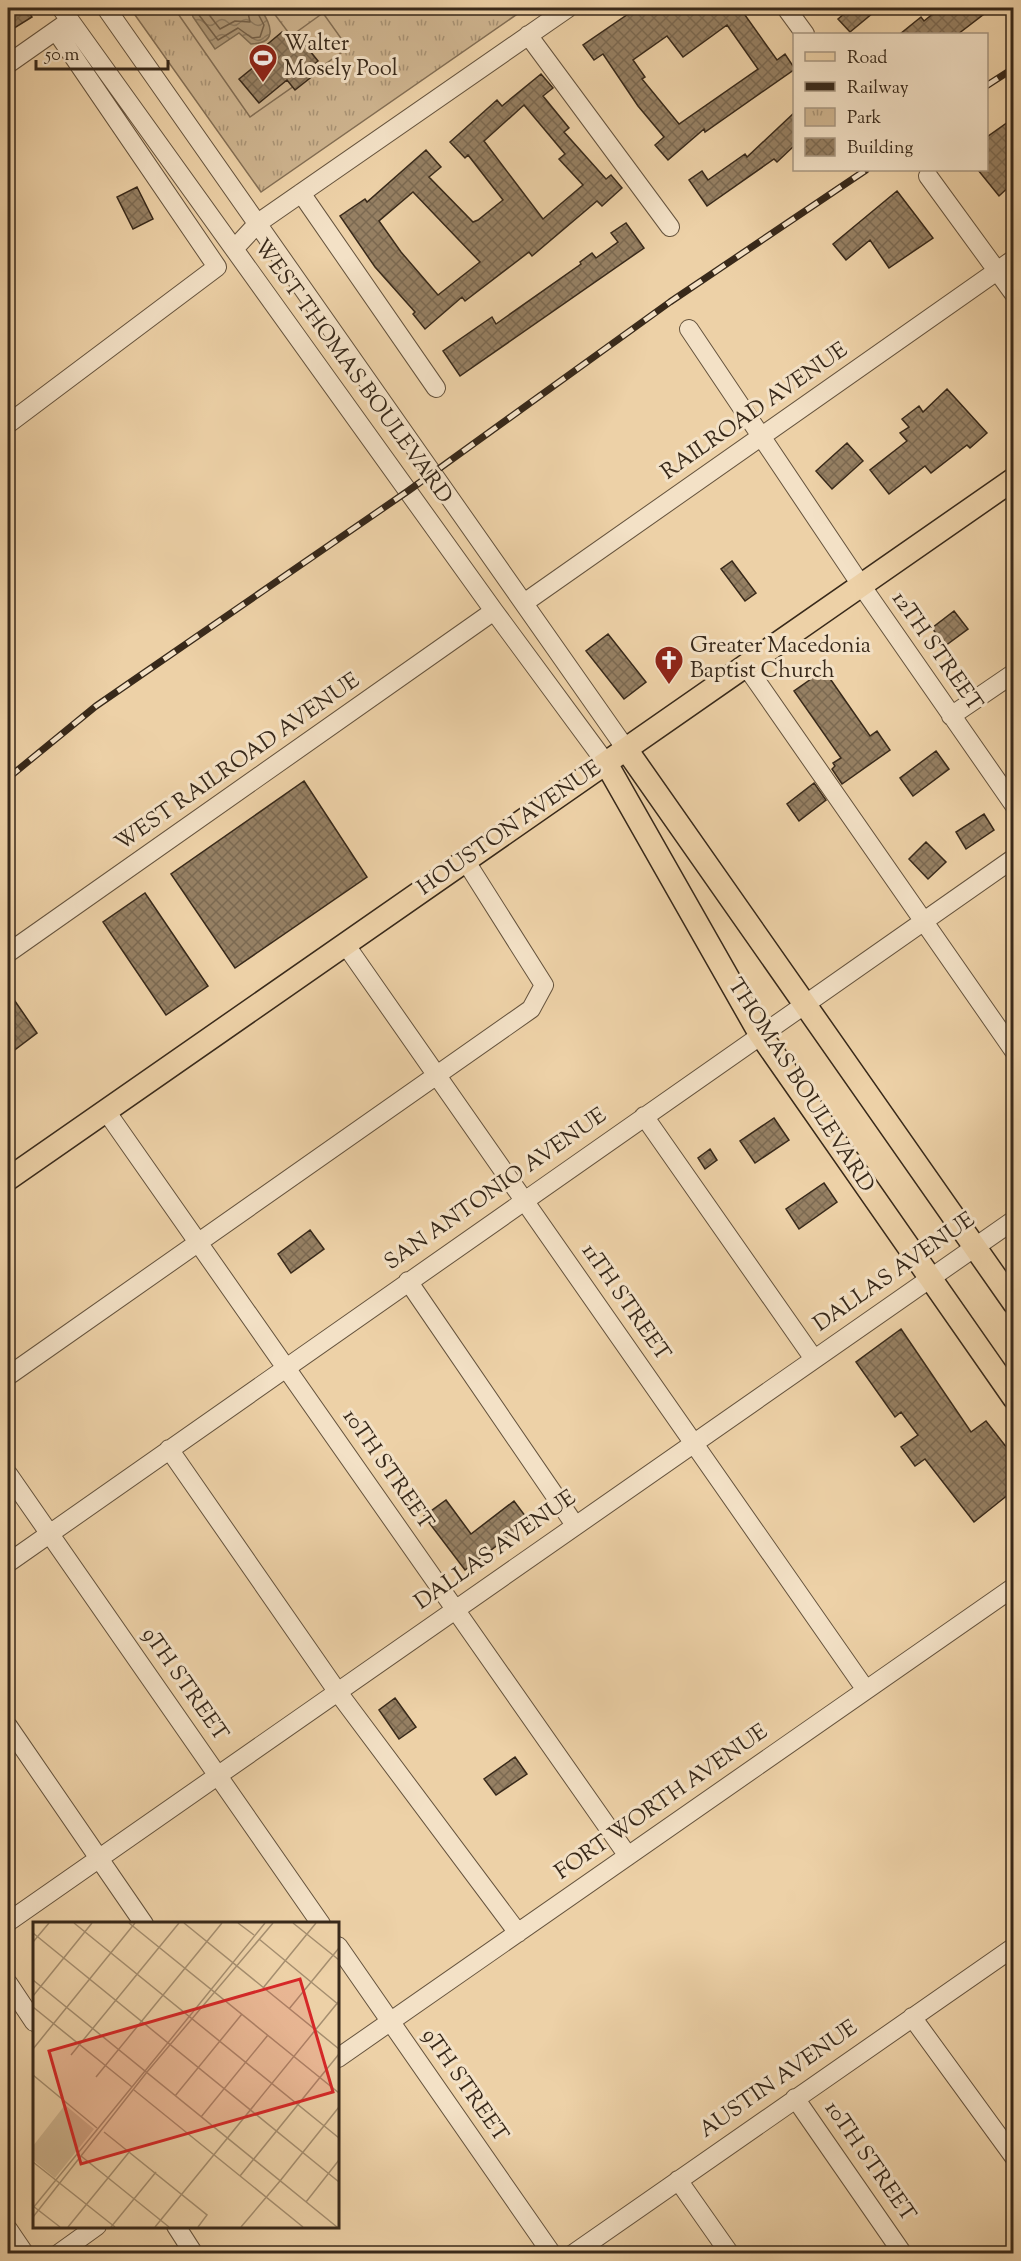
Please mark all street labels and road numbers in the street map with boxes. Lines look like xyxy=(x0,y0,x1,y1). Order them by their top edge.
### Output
street label: WEST THOMAS BOULEVARD xyxy=(245,233,459,511)
street label: RAILROAD AVENUE xyxy=(655,335,855,489)
street label: 12TH STREET xyxy=(883,586,990,719)
street label: WEST RAILROAD AVENUE xyxy=(109,666,367,860)
street label: HOUSTON AVENUE xyxy=(412,753,608,905)
street label: THOMAS BOULEVARD xyxy=(719,973,881,1199)
street label: SAN ANTONIO AVENUE xyxy=(378,1101,614,1279)
street label: DALLAS AVENUE xyxy=(808,1205,982,1341)
street label: 11TH STREET xyxy=(573,1238,678,1369)
street label: 10TH STREET xyxy=(333,1403,441,1537)
street label: DALLAS AVENUE xyxy=(409,1483,583,1619)
street label: 9TH STREET xyxy=(133,1621,235,1749)
street label: FORT WORTH AVENUE xyxy=(549,1717,775,1889)
street label: AUSTIN AVENUE xyxy=(693,2013,865,2147)
street label: 9TH STREET xyxy=(413,2022,515,2150)
street label: 10TH STREET xyxy=(815,2095,923,2229)

